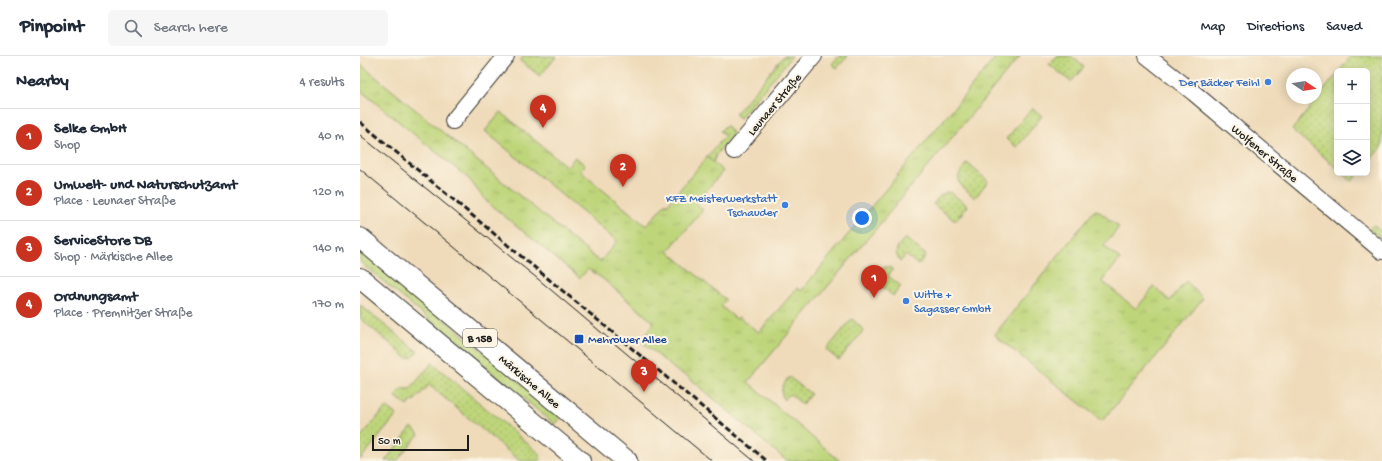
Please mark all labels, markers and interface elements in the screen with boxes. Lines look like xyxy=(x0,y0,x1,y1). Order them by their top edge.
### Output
search box xyxy=(108,10,388,46)
text: Pinpoint xyxy=(20,16,84,39)
icon: search xyxy=(122,17,144,39)
text: Search here xyxy=(154,19,228,37)
text: Map xyxy=(1201,19,1225,36)
text: Directions xyxy=(1247,19,1304,36)
text: Saved xyxy=(1326,19,1362,36)
north arrow xyxy=(1286,68,1322,104)
map controls xyxy=(1334,68,1370,176)
button: + xyxy=(1334,68,1370,104)
street label: Leunaer Straße xyxy=(746,71,806,139)
text: Nearby xyxy=(16,72,69,92)
text: 4 results xyxy=(300,75,344,90)
place label: Der Bäcker Feihl xyxy=(1178,77,1260,91)
marker: Der Bäcker Feihl xyxy=(1263,77,1273,87)
pin: 4 xyxy=(530,95,556,128)
button: − xyxy=(1334,104,1370,140)
text: Selke GmbH xyxy=(54,120,127,138)
street label: Wolfener Straße xyxy=(1228,123,1301,187)
text: 1 xyxy=(26,129,32,144)
text: 40 m xyxy=(318,129,344,144)
text: Shop xyxy=(54,138,80,153)
button: layers xyxy=(1334,140,1370,176)
pin: 2 xyxy=(610,154,636,187)
text: Umwelt- und Naturschutzamt xyxy=(54,176,237,194)
text: 2 xyxy=(26,185,32,200)
text: 120 m xyxy=(313,185,344,200)
place label: KFZ Meisterwerkstatt Tschauder xyxy=(666,193,779,221)
text: Place · Leunaer Straße xyxy=(54,194,176,209)
marker: KFZ Meisterwerkstatt Tschauder xyxy=(780,200,790,210)
your location xyxy=(852,208,872,228)
text: ServiceStore DB xyxy=(54,232,152,250)
text: 3 xyxy=(26,241,32,256)
text: 140 m xyxy=(313,241,344,256)
text: Shop · Märkische Allee xyxy=(54,250,173,265)
pin: 1 xyxy=(861,265,887,298)
text: Ordnungsamt xyxy=(54,288,138,306)
place label: Witte + Sagasser GmbH xyxy=(914,289,991,317)
marker: Witte + Sagasser GmbH xyxy=(901,296,911,306)
text: 4 xyxy=(26,297,32,312)
text: 170 m xyxy=(312,297,344,312)
text: Place · Premnitzer Straße xyxy=(54,306,193,321)
road number: B 158 xyxy=(463,329,497,347)
marker: Mehrower Allee xyxy=(573,333,585,345)
place label: Mehrower Allee xyxy=(588,334,668,348)
street label: Märkische Allee xyxy=(495,353,563,413)
pin: 3 xyxy=(631,359,657,392)
scale bar xyxy=(372,433,469,452)
text: 50 m xyxy=(378,436,400,448)

